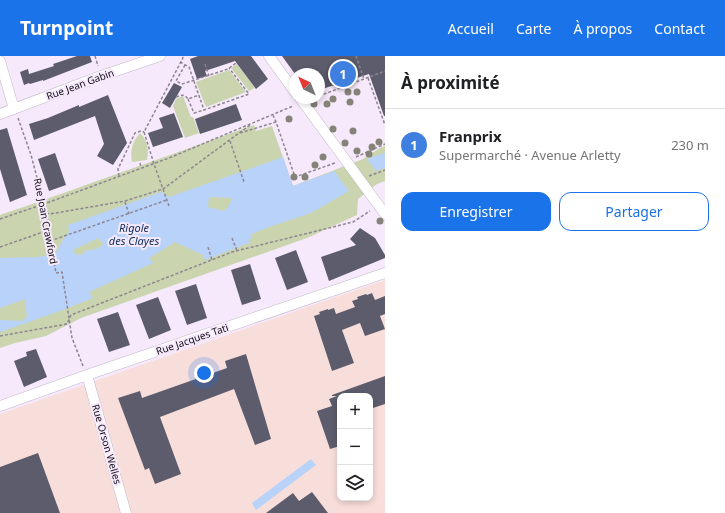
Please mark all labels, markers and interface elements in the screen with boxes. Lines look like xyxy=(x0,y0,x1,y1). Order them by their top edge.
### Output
text: Turnpoint xyxy=(20,15,113,41)
text: Accueil xyxy=(448,19,494,38)
text: Carte xyxy=(516,19,551,38)
text: À propos xyxy=(573,19,632,38)
text: Contact xyxy=(654,19,705,38)
pin: 1 xyxy=(330,59,356,89)
street label: Rue Jean Gabin xyxy=(44,65,116,103)
north arrow xyxy=(289,68,325,104)
text: À proximité xyxy=(401,71,500,94)
text: Franprix xyxy=(439,126,502,146)
text: 1 xyxy=(410,136,418,154)
text: 230 m xyxy=(671,136,709,154)
text: Supermarché · Avenue Arletty xyxy=(439,146,621,164)
street label: Rue Joan Crawford xyxy=(31,177,61,265)
button: Enregistrer xyxy=(401,192,551,231)
button: Partager xyxy=(559,192,709,231)
water label: Rigole des Clayes xyxy=(109,220,159,248)
street label: Rue Jacques Tati xyxy=(154,320,230,358)
your location xyxy=(194,363,214,383)
map controls xyxy=(337,393,373,501)
button: + xyxy=(337,393,373,429)
street label: Rue Orson Welles xyxy=(89,402,125,486)
button: − xyxy=(337,429,373,465)
button: layers xyxy=(337,465,373,501)

